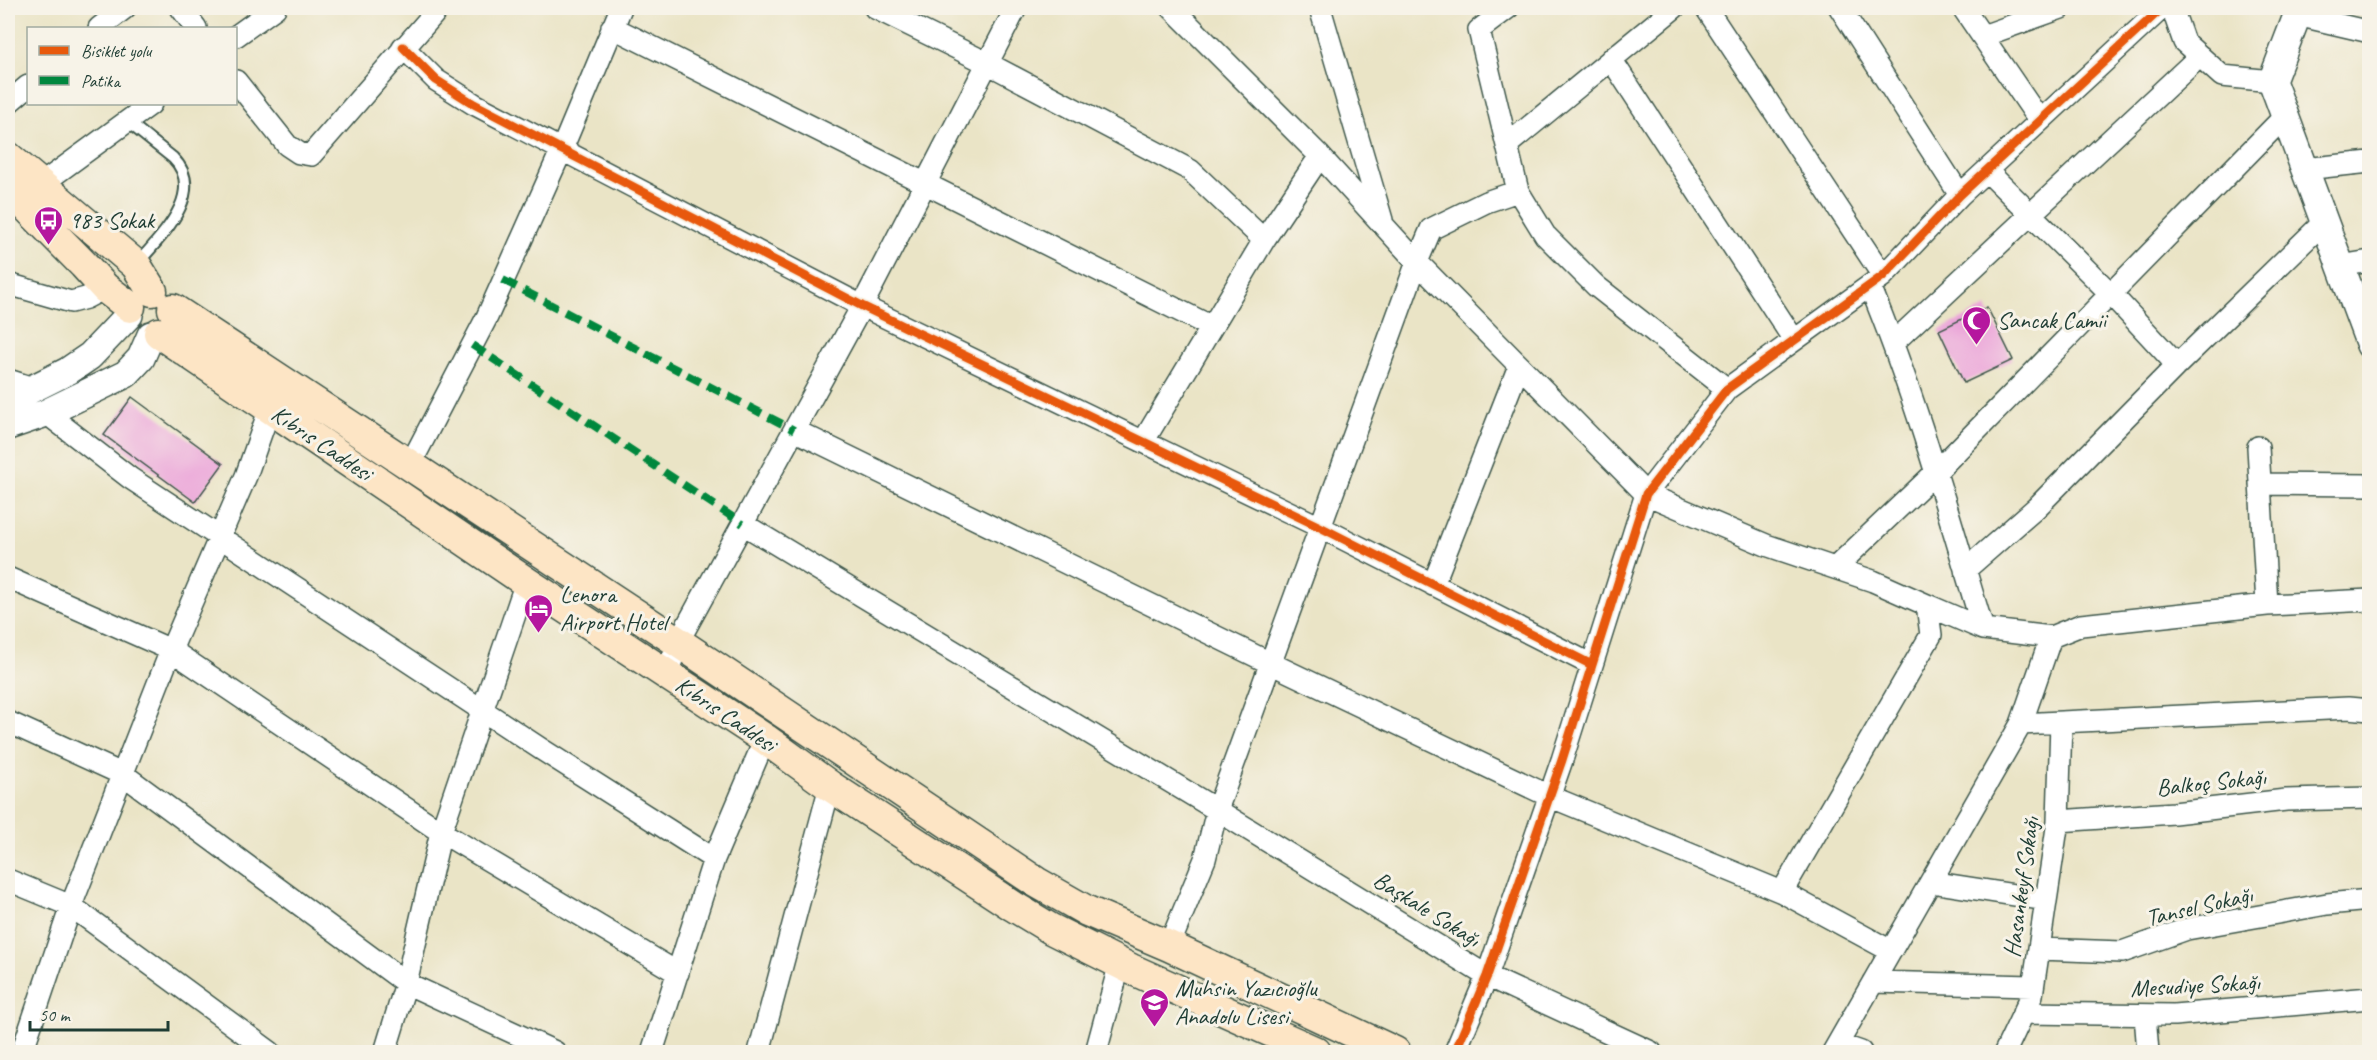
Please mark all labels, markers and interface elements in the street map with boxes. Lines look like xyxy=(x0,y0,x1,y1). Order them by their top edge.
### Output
legend xyxy=(27,27,237,105)
text: Bisiklet yolu xyxy=(81,40,153,62)
text: Patika xyxy=(81,70,121,92)
bus stop icon: 983 Sokak xyxy=(32,204,64,246)
place label: 983 Sokak xyxy=(69,205,156,235)
mosque icon: Sancak Camii xyxy=(1960,304,1992,346)
place label: Sancak Camii xyxy=(1997,305,2108,335)
street label: Kıbrıs Caddesi xyxy=(266,398,381,490)
place label: Lenora Airport Hotel xyxy=(560,579,671,637)
hotel icon: Lenora Airport Hotel xyxy=(523,592,555,634)
street label: Kıbrıs Caddesi xyxy=(670,669,785,761)
street label: Balkoç Sokağı xyxy=(2155,761,2269,803)
street label: Hasankeyf Sokağı xyxy=(1996,813,2046,959)
street label: Başkale Sokağı xyxy=(1368,864,1487,954)
street label: Tansel Sokağı xyxy=(2143,879,2257,933)
street label: Mesudiye Sokağı xyxy=(2129,967,2262,1003)
place label: Muhsin Yazıcıoğlu Anadolu Lisesi xyxy=(1175,973,1319,1031)
school or university icon: Muhsin Yazıcıoğlu Anadolu Lisesi xyxy=(1138,986,1170,1028)
scale bar xyxy=(30,994,168,1032)
text: 50 m xyxy=(39,1004,72,1026)

